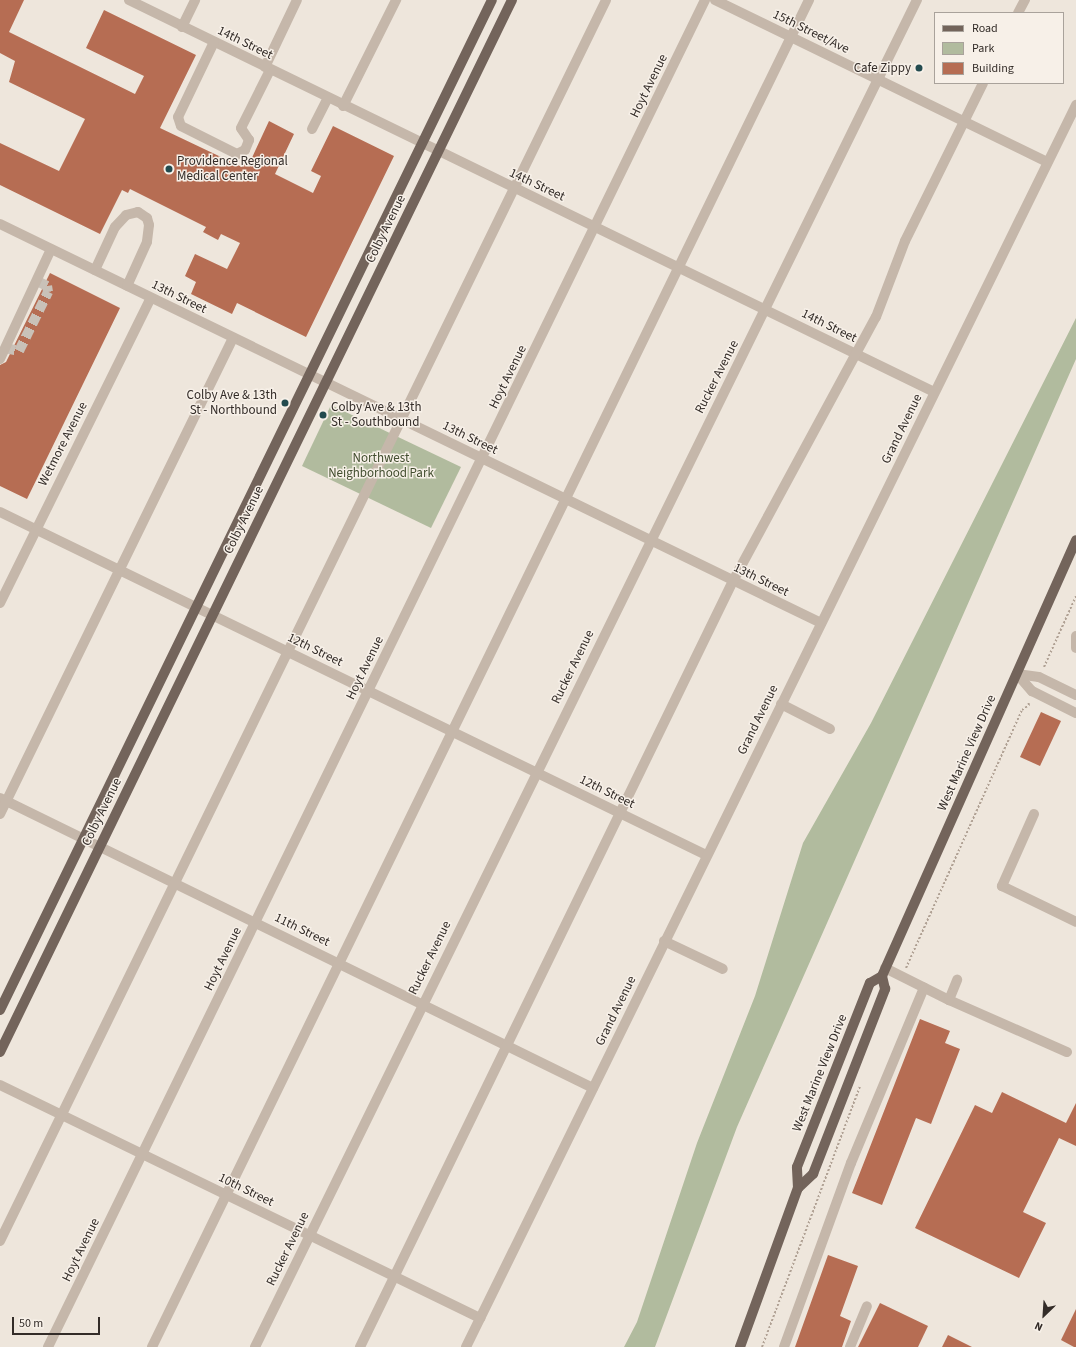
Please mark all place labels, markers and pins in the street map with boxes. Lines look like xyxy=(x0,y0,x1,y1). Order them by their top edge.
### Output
place label: Cafe Zippy xyxy=(854,60,911,76)
marker: Cafe Zippy xyxy=(914,63,924,73)
place label: Providence Regional Medical Center xyxy=(177,154,288,185)
marker: Providence Regional Medical Center xyxy=(164,164,174,174)
place label: Colby Ave & 13th St - Northbound xyxy=(186,388,277,419)
marker: Colby Ave & 13th St - Northbound xyxy=(280,398,290,408)
place label: Colby Ave & 13th St - Southbound xyxy=(331,400,422,431)
marker: Colby Ave & 13th St - Southbound xyxy=(318,410,328,420)

